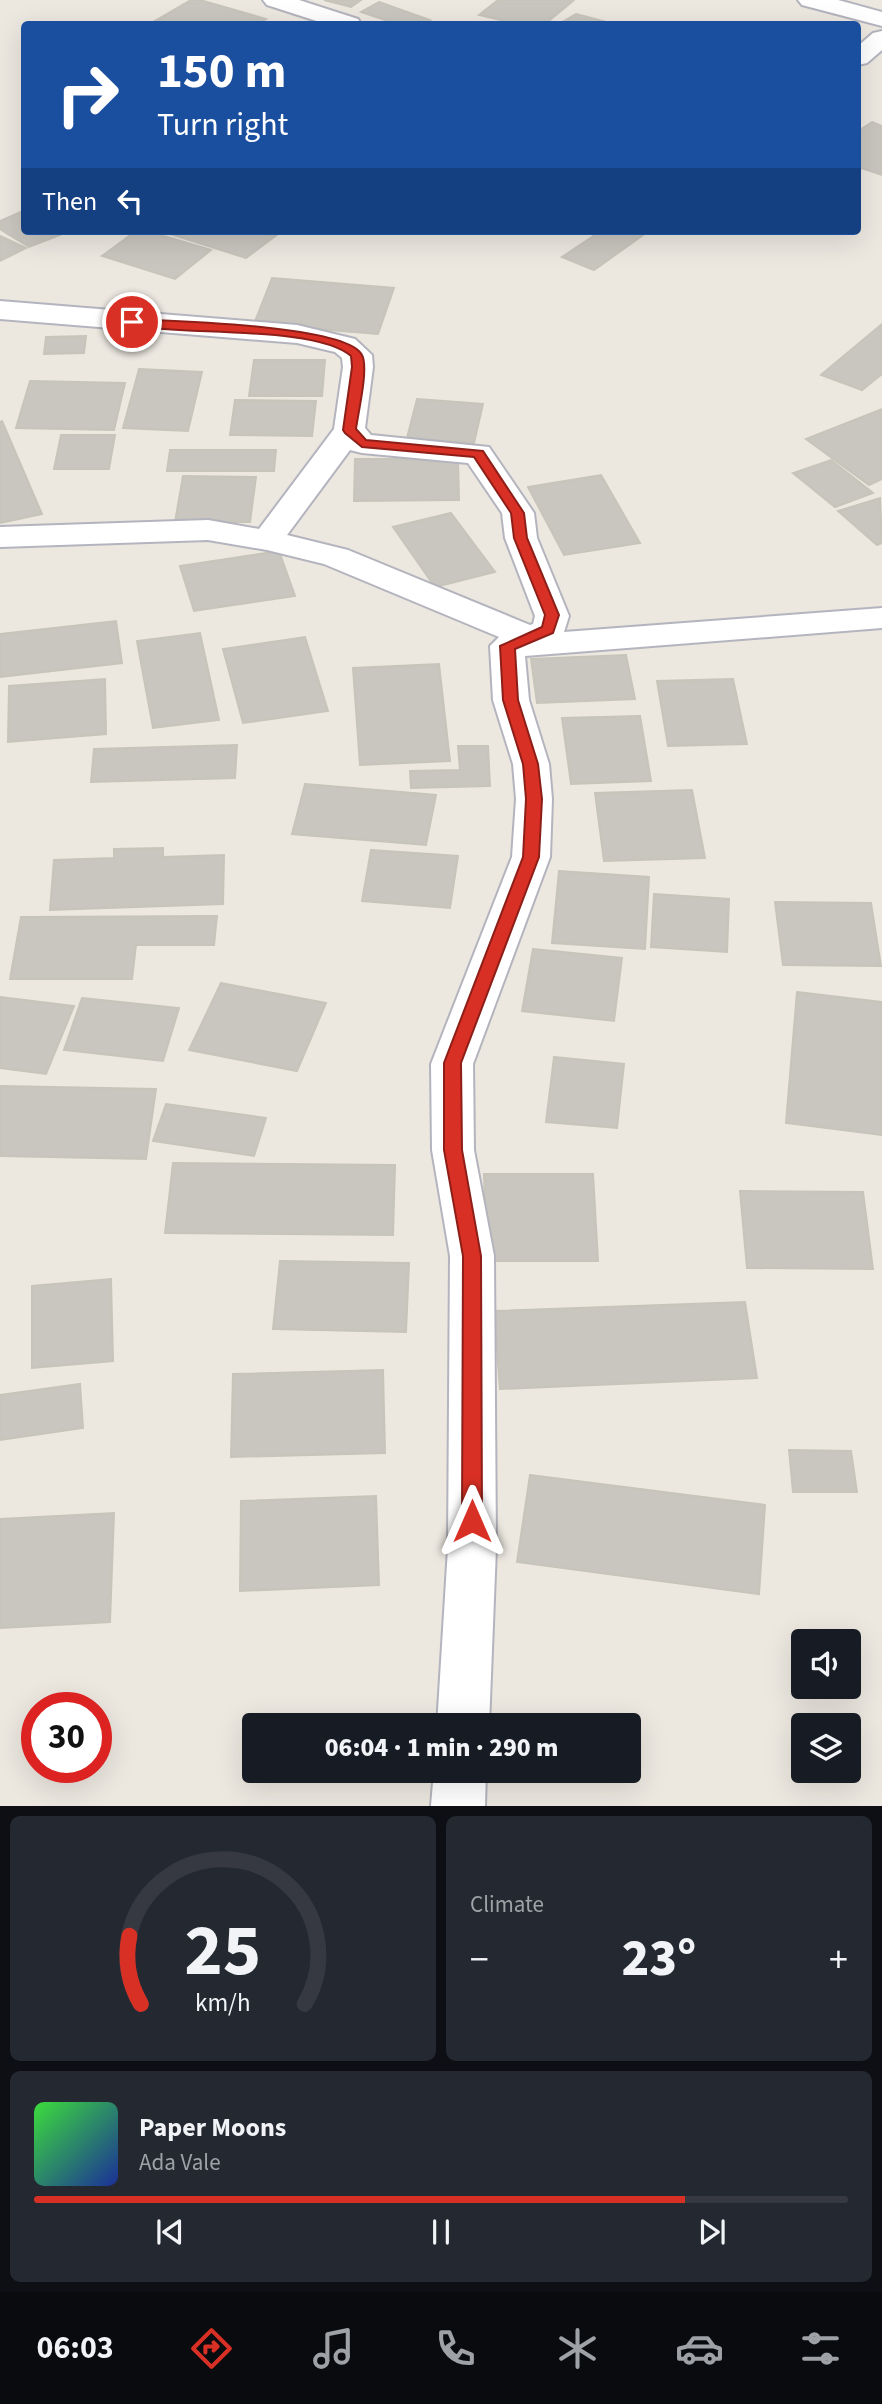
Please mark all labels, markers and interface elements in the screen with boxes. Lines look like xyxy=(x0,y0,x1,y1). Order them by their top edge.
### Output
text: 150 m xyxy=(157,37,286,107)
icon: right xyxy=(42,49,133,140)
text: Turn right xyxy=(157,102,288,148)
icon: left xyxy=(111,182,149,220)
text: Then xyxy=(42,183,97,220)
pin xyxy=(102,292,162,352)
icon: arrive xyxy=(113,303,151,341)
position arrow xyxy=(435,1484,509,1558)
map controls xyxy=(791,1629,861,1783)
button: sound xyxy=(791,1629,861,1699)
speed limit sign: 30 xyxy=(21,1692,112,1783)
button: layers xyxy=(791,1713,861,1783)
text: 06:04 · 1 min · 290 m xyxy=(325,1729,558,1766)
text: Climate xyxy=(470,1888,544,1921)
text: 25 xyxy=(185,1900,261,2004)
text: 23° xyxy=(622,1922,696,1996)
text: − xyxy=(470,1933,489,1987)
text: + xyxy=(829,1933,848,1987)
text: km/h xyxy=(195,1985,251,2021)
text: Paper Moons xyxy=(139,2109,286,2146)
text: Ada Vale xyxy=(139,2146,221,2179)
icon: previous xyxy=(151,2213,189,2251)
icon: pause xyxy=(422,2213,460,2251)
icon: next xyxy=(693,2213,731,2251)
icon: directions xyxy=(187,2324,236,2373)
icon: music xyxy=(309,2324,358,2373)
icon: phone xyxy=(431,2324,480,2373)
icon: climate xyxy=(553,2324,602,2373)
icon: car xyxy=(675,2324,724,2373)
icon: filters xyxy=(796,2324,845,2373)
text: 06:03 xyxy=(36,2325,114,2371)

